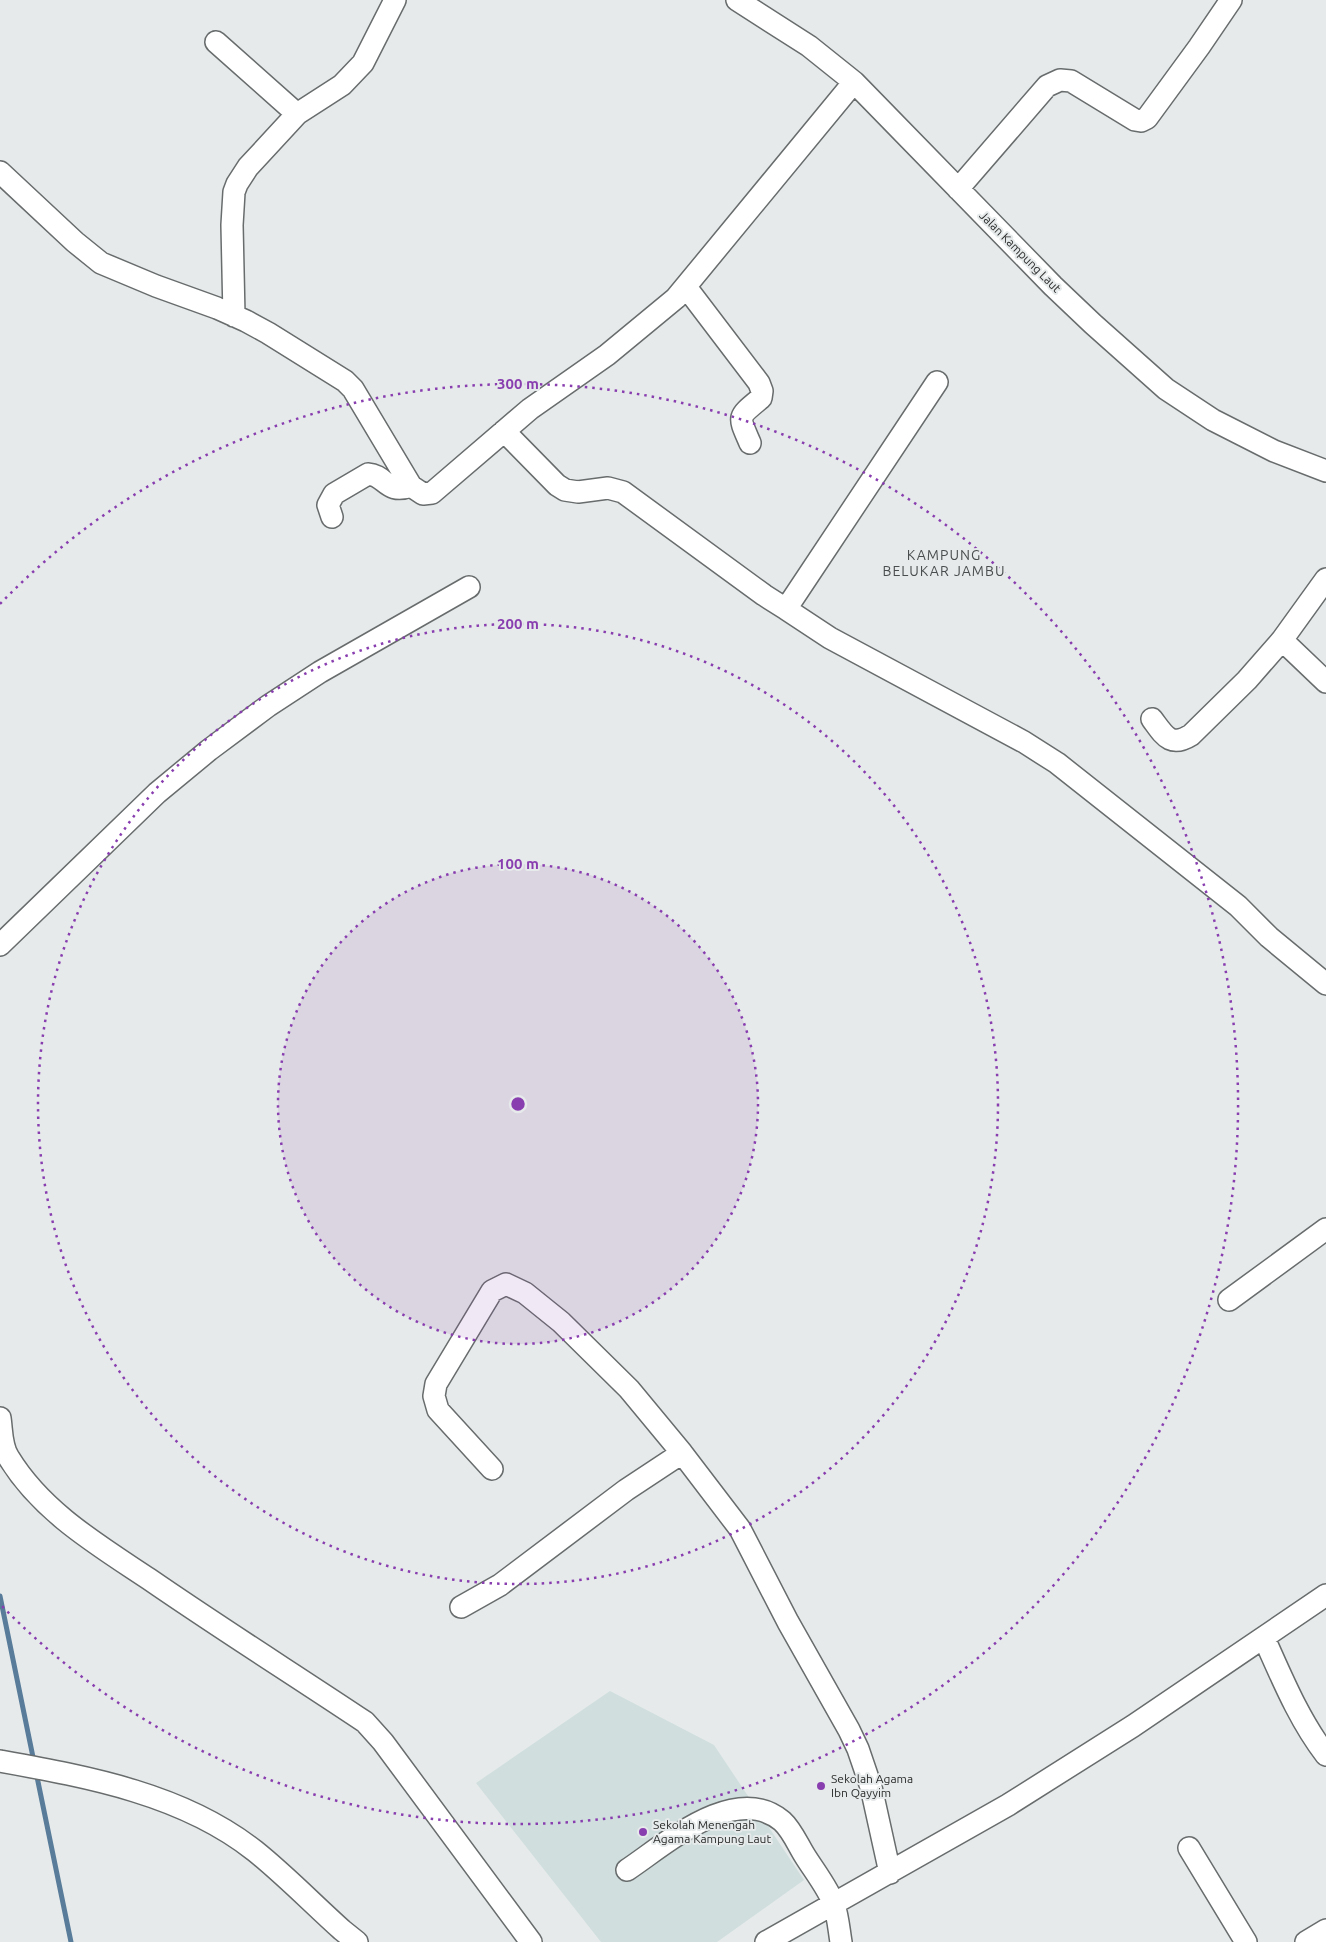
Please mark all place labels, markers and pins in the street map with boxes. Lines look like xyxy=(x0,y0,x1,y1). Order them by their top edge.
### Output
centre of rings xyxy=(509,1095,527,1113)
place label: Sekolah Agama Ibn Qayyim xyxy=(831,1772,913,1799)
marker: Sekolah Agama Ibn Qayyim xyxy=(815,1780,827,1792)
place label: Sekolah Menengah Agama Kampung Laut xyxy=(653,1818,771,1845)
marker: Sekolah Menengah Agama Kampung Laut xyxy=(637,1826,649,1838)

